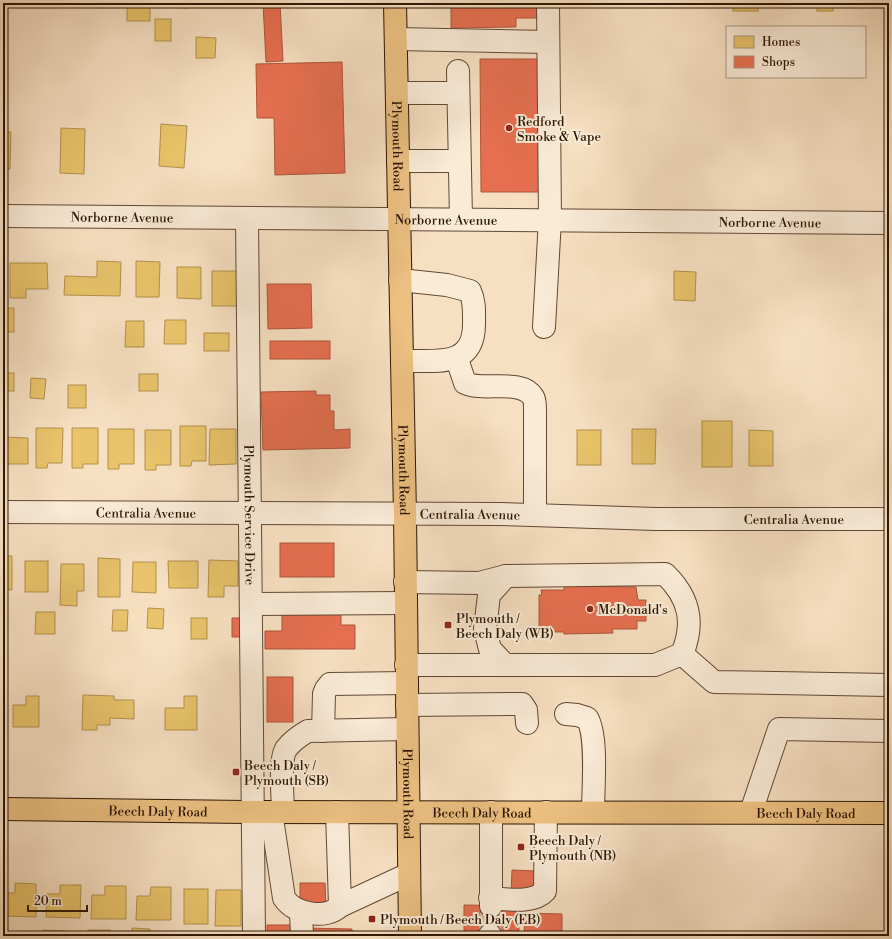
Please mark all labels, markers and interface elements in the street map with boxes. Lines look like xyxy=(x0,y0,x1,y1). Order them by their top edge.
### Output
legend xyxy=(726,26,866,78)
text: Homes xyxy=(762,35,800,50)
text: Shops xyxy=(762,55,795,70)
street label: Plymouth Road xyxy=(388,101,406,192)
place label: Redford Smoke & Vape xyxy=(517,114,601,145)
marker: Redford Smoke & Vape xyxy=(504,123,514,133)
street label: Norborne Avenue xyxy=(71,210,174,226)
street label: Norborne Avenue xyxy=(394,212,498,229)
street label: Norborne Avenue xyxy=(718,215,822,231)
street label: Plymouth Road xyxy=(394,424,412,516)
street label: Plymouth Service Drive xyxy=(240,445,258,586)
street label: Centralia Avenue xyxy=(96,505,197,522)
street label: Centralia Avenue xyxy=(420,507,521,524)
street label: Centralia Avenue xyxy=(744,512,845,528)
place label: McDonald's xyxy=(598,602,668,618)
marker: McDonald's xyxy=(585,604,595,614)
place label: Plymouth / Beech Daly (WB) xyxy=(455,611,554,642)
marker: Plymouth / Beech Daly (WB) xyxy=(443,620,453,630)
street label: Plymouth Road xyxy=(399,748,416,840)
place label: Beech Daly / Plymouth (SB) xyxy=(243,758,329,789)
marker: Beech Daly / Plymouth (SB) xyxy=(231,767,241,777)
street label: Beech Daly Road xyxy=(107,803,208,821)
street label: Beech Daly Road xyxy=(431,805,532,821)
street label: Beech Daly Road xyxy=(755,806,856,822)
place label: Beech Daly / Plymouth (NB) xyxy=(528,833,616,864)
marker: Beech Daly / Plymouth (NB) xyxy=(516,842,526,852)
scale bar xyxy=(28,887,87,913)
text: 20 m xyxy=(34,894,62,909)
place label: Plymouth / Beech Daly (EB) xyxy=(380,912,540,928)
marker: Plymouth / Beech Daly (EB) xyxy=(367,914,377,924)

